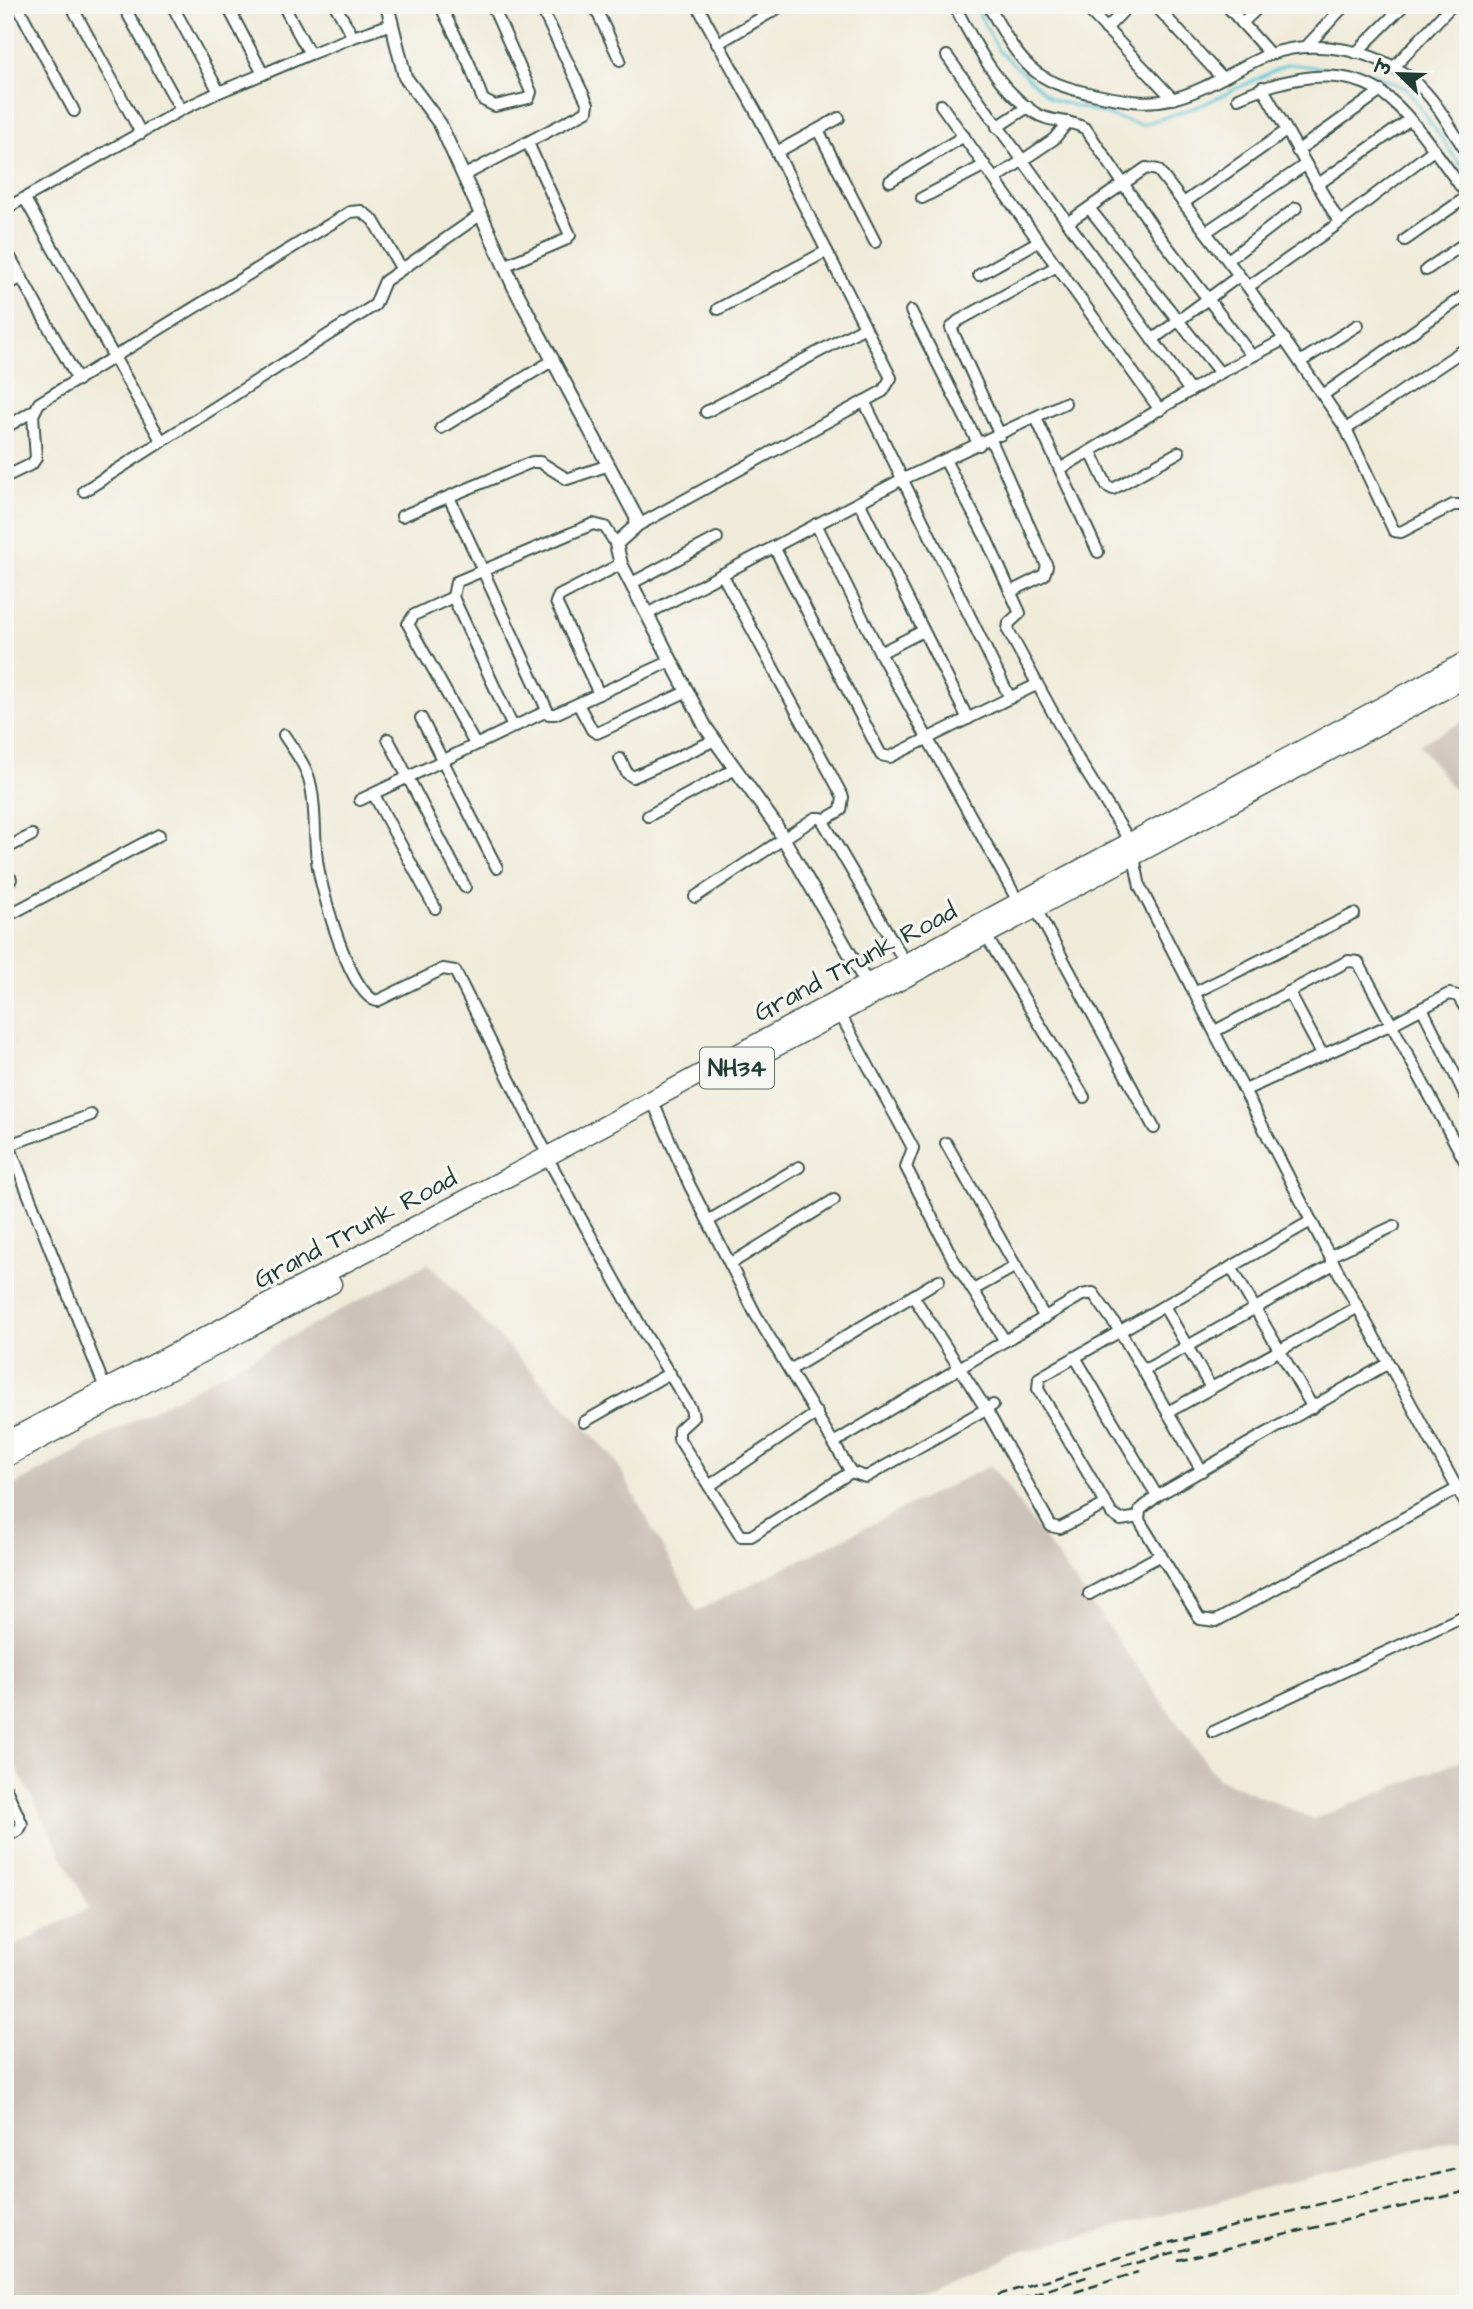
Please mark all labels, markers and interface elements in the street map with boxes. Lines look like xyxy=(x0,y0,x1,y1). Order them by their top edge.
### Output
north arrow xyxy=(1364,38,1434,108)
text: उ xyxy=(1369,55,1401,81)
street label: Grand Trunk Road xyxy=(748,893,963,1031)
road number: NH34 xyxy=(700,1048,774,1088)
street label: Grand Trunk Road xyxy=(248,1160,463,1298)

